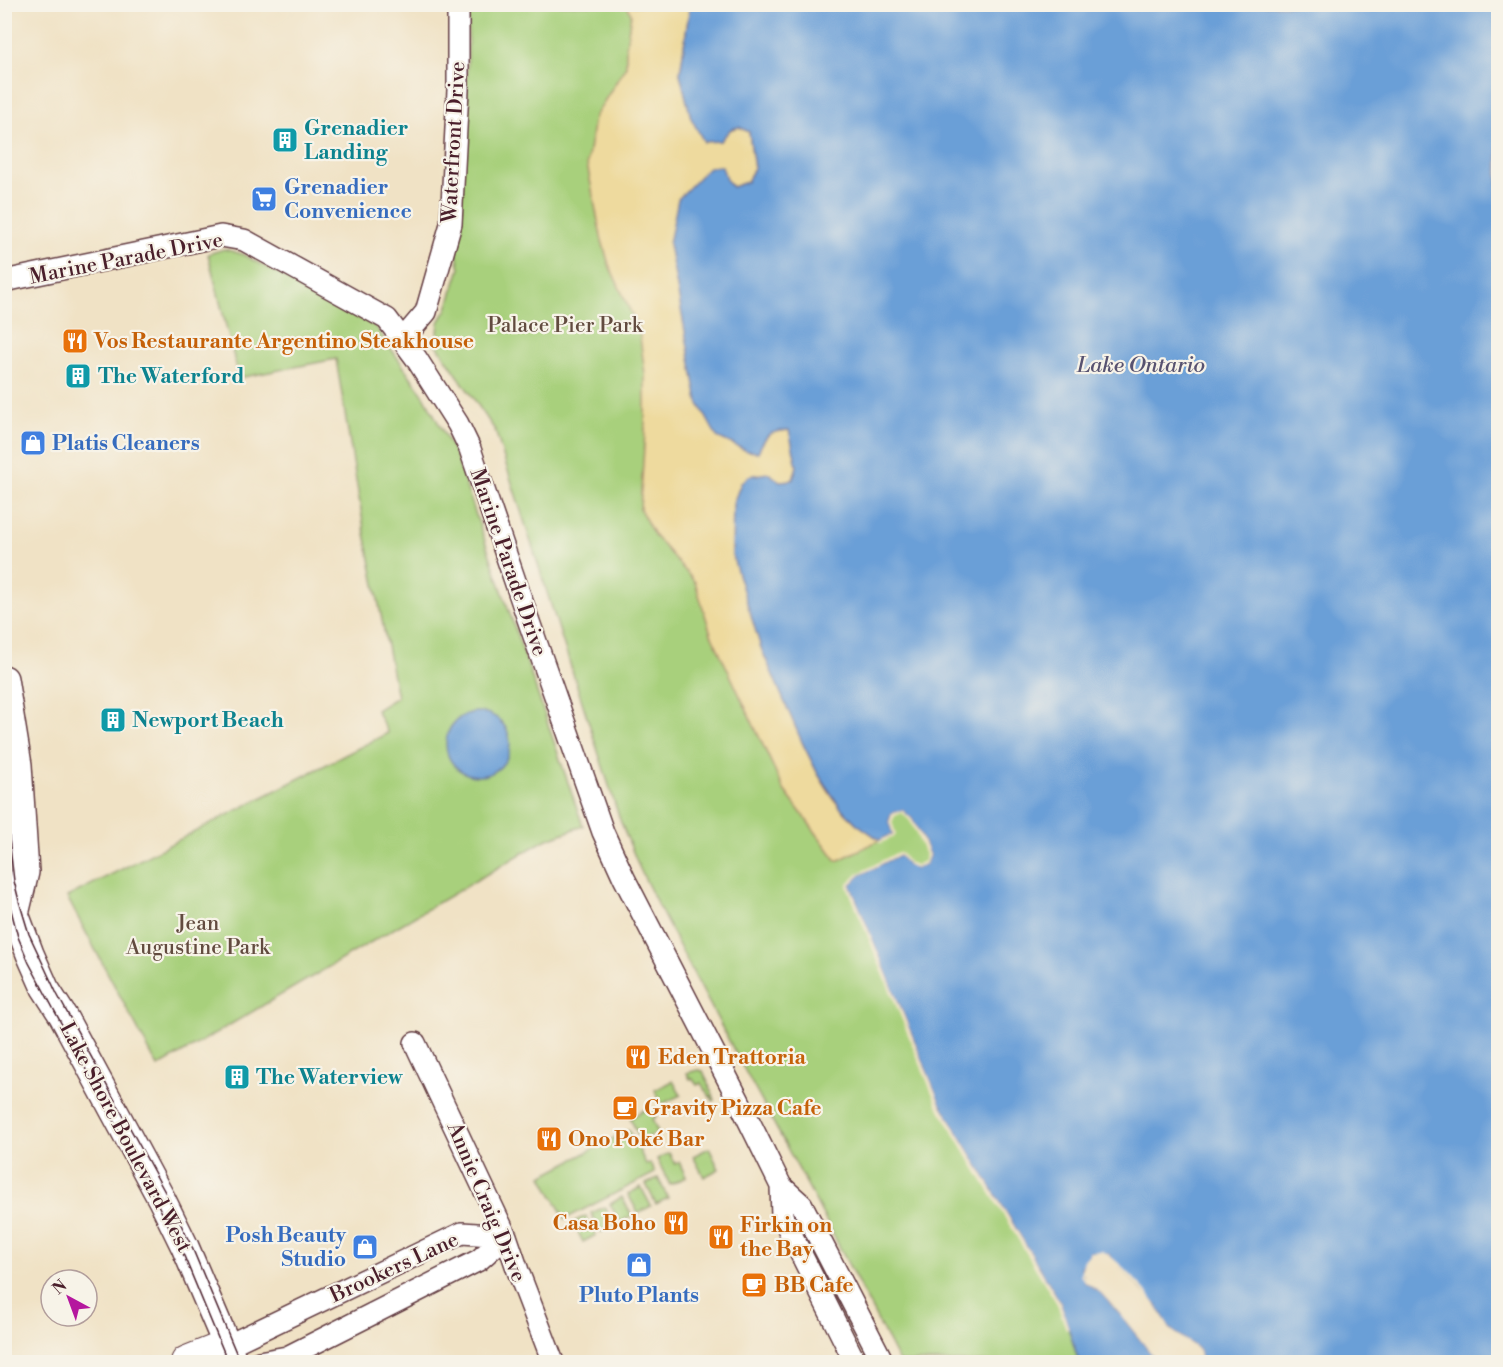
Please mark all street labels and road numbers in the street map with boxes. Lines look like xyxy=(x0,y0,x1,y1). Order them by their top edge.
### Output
street label: Waterfront Drive xyxy=(437,61,471,224)
street label: Marine Parade Drive xyxy=(27,227,225,291)
street label: Marine Parade Drive xyxy=(464,465,552,660)
street label: Lake Shore Boulevard West xyxy=(53,1018,197,1258)
street label: Annie Craig Drive xyxy=(440,1118,531,1286)
street label: Brookers Lane xyxy=(325,1227,463,1309)

